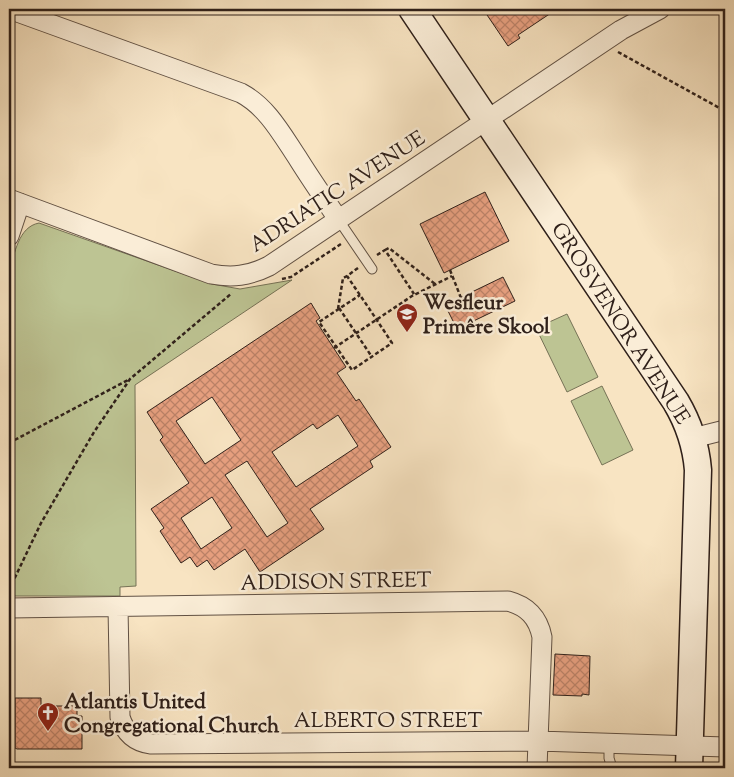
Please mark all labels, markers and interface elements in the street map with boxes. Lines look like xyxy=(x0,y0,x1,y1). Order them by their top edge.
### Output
street label: ADRIATIC AVENUE xyxy=(244,124,432,261)
street label: GROSVENOR AVENUE xyxy=(542,217,696,431)
place label: Wesfleur Primêre Skool xyxy=(423,289,550,343)
school or university icon: Wesfleur Primêre Skool xyxy=(395,302,419,333)
street label: ADDISON STREET xyxy=(240,566,432,600)
place label: Atlantis United Congregational Church xyxy=(64,688,280,742)
church icon: Atlantis United Congregational Church xyxy=(36,701,60,732)
street label: ALBERTO STREET xyxy=(294,707,482,737)

